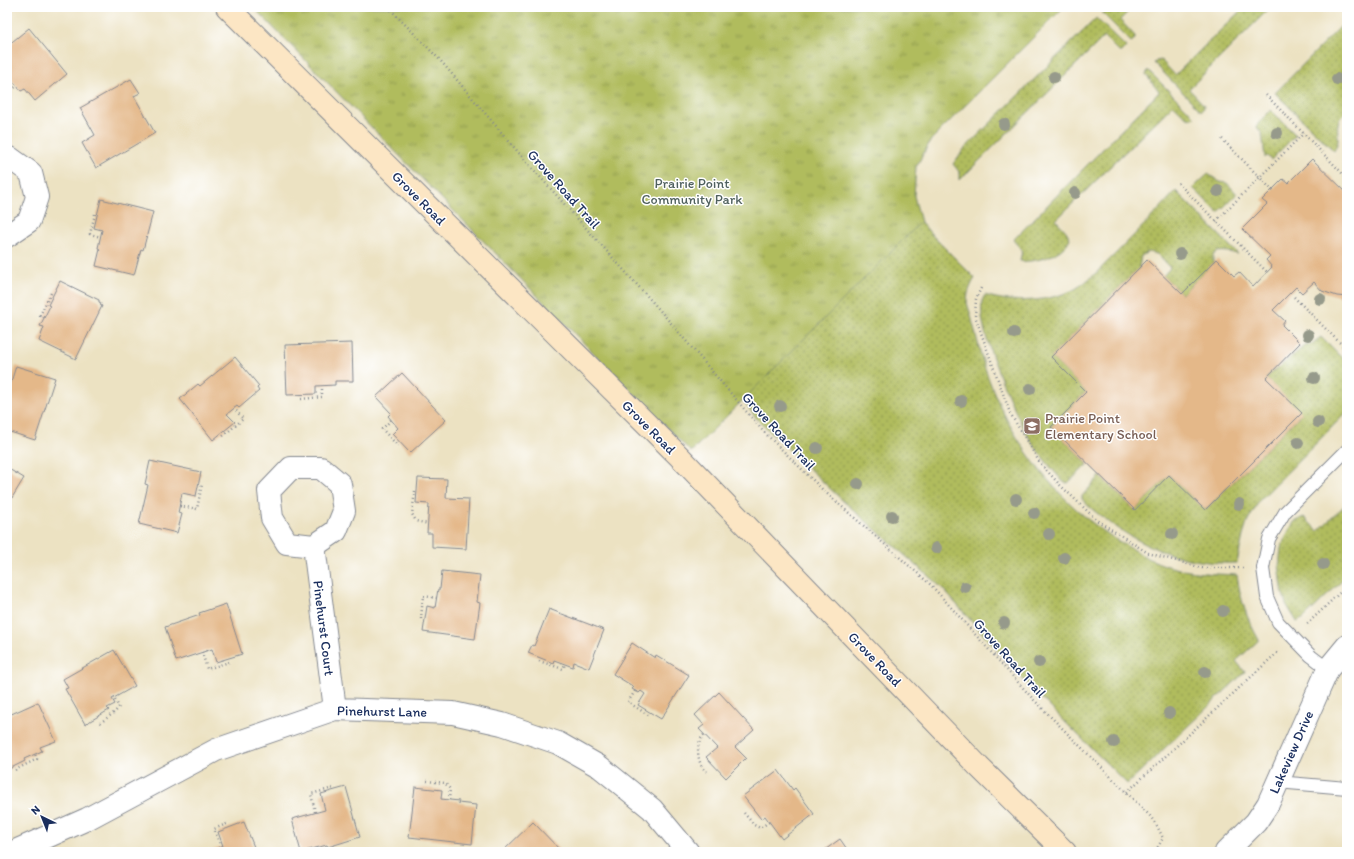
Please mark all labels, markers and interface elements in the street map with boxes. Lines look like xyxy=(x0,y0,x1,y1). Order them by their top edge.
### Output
street label: Grove Road Trail xyxy=(524,146,604,232)
street label: Grove Road xyxy=(388,168,449,229)
park label: Prairie Point Community Park xyxy=(642,175,743,208)
street label: Grove Road Trail xyxy=(738,389,819,474)
street label: Grove Road xyxy=(618,397,679,458)
place label: Prairie Point Elementary School xyxy=(1045,410,1157,443)
school or university icon: Prairie Point Elementary School xyxy=(1022,416,1042,436)
street label: Pinehurst Court xyxy=(309,579,338,677)
street label: Grove Road Trail xyxy=(970,615,1050,701)
street label: Grove Road xyxy=(844,628,905,690)
street label: Pinehurst Lane xyxy=(337,702,428,721)
street label: Lakeview Drive xyxy=(1266,708,1317,796)
north arrow xyxy=(22,797,62,837)
text: N xyxy=(28,803,43,817)

